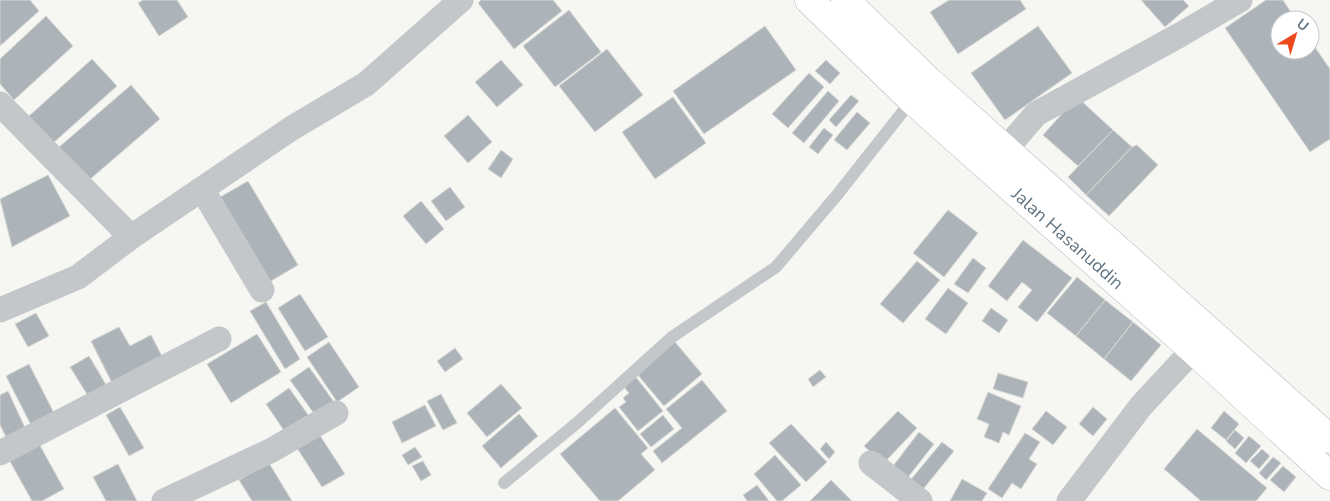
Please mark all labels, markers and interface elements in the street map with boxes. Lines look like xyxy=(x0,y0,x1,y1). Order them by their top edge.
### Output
north arrow xyxy=(1270,10,1320,60)
text: U xyxy=(1293,14,1313,36)
street label: Jalan Hasanuddin xyxy=(1006,182,1129,295)

